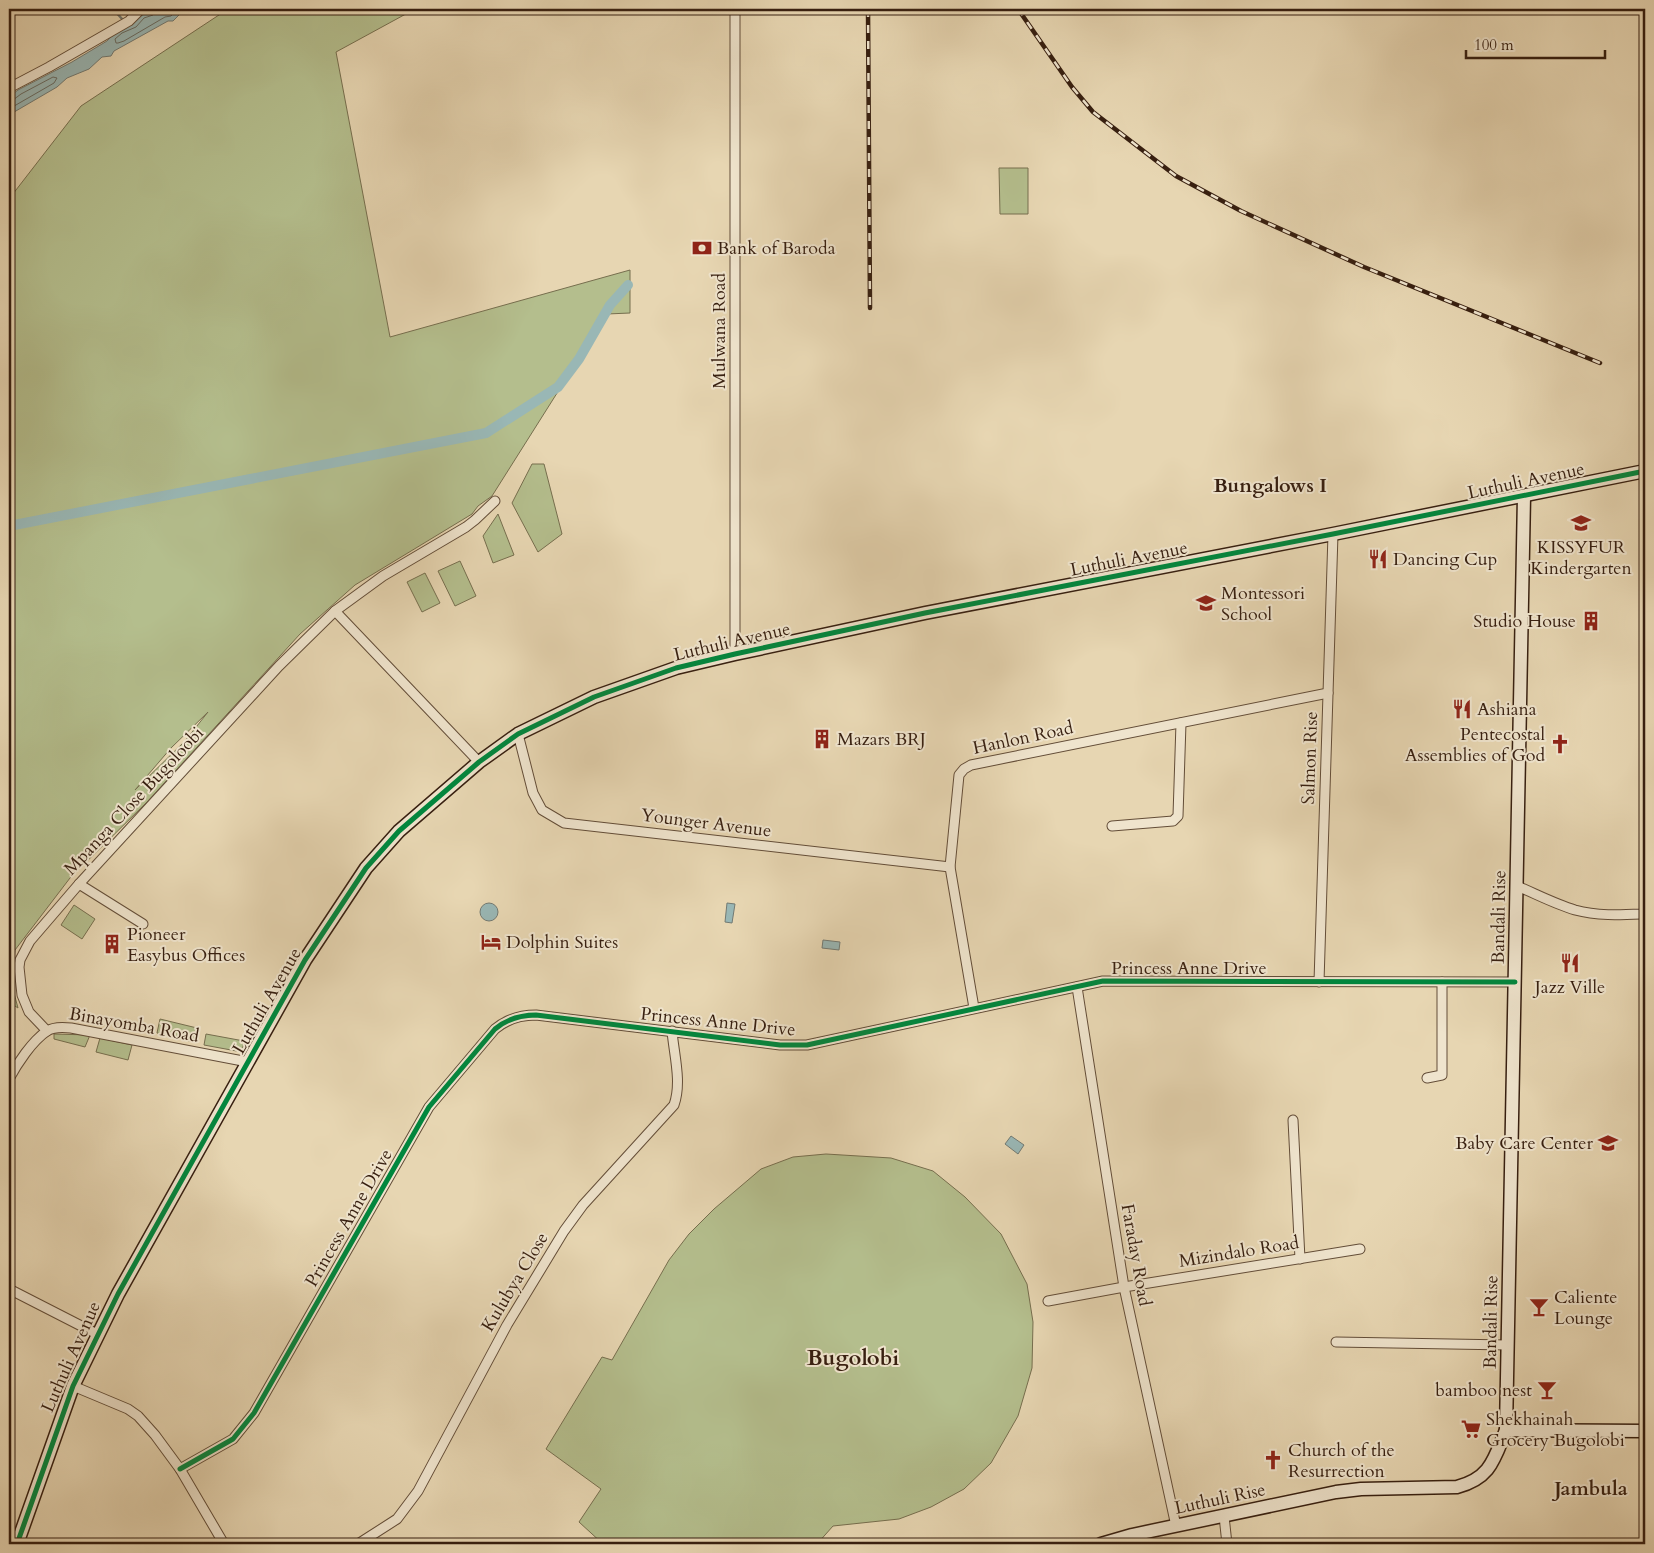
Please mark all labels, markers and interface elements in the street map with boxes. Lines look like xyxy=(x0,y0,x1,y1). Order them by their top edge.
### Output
scale bar xyxy=(1466,28,1605,60)
text: 100 m xyxy=(1474,35,1514,55)
place label: Bank of Baroda xyxy=(717,236,836,261)
bank icon: Bank of Baroda xyxy=(691,237,713,259)
street label: Mulwana Road xyxy=(707,273,732,389)
street label: Luthuli Avenue xyxy=(1465,456,1587,506)
district label: Bungalows I xyxy=(1213,472,1327,499)
school or university icon: KISSYFUR Kindergarten xyxy=(1570,512,1592,534)
street label: Luthuli Avenue xyxy=(1068,535,1190,583)
place label: KISSYFUR Kindergarten xyxy=(1530,535,1633,581)
place label: Dancing Cup xyxy=(1393,547,1497,572)
restaurant icon: Dancing Cup xyxy=(1367,548,1389,570)
place label: Montessori School xyxy=(1221,581,1305,627)
school or university icon: Montessori School xyxy=(1195,592,1217,614)
place label: Studio House xyxy=(1473,609,1576,634)
building icon: Studio House xyxy=(1580,610,1602,632)
street label: Luthuli Avenue xyxy=(671,616,793,668)
place label: Ashiana xyxy=(1477,697,1537,722)
restaurant icon: Ashiana xyxy=(1451,698,1473,720)
street label: Salmon Rise xyxy=(1296,711,1324,805)
street label: Hanlon Road xyxy=(971,715,1076,761)
street label: Mpanga Close Bugoloobi xyxy=(58,721,210,881)
place label: Pentecostal Assemblies of God xyxy=(1405,722,1545,768)
place label: Mazars BRJ xyxy=(837,727,926,752)
building icon: Mazars BRJ xyxy=(811,728,833,750)
church icon: Pentecostal Assemblies of God xyxy=(1549,733,1571,755)
street label: Younger Avenue xyxy=(639,803,773,843)
street label: Bandali Rise xyxy=(1486,870,1512,964)
place label: Pioneer Easybus Offices xyxy=(127,922,245,968)
place label: Dolphin Suites xyxy=(506,930,618,955)
hotel icon: Dolphin Suites xyxy=(480,931,502,953)
building icon: Pioneer Easybus Offices xyxy=(101,933,123,955)
street label: Luthuli Avenue xyxy=(226,943,308,1059)
restaurant icon: Jazz Ville xyxy=(1559,952,1581,974)
street label: Princess Anne Drive xyxy=(1111,956,1267,981)
place label: Jazz Ville xyxy=(1532,975,1605,1000)
street label: Binayomba Road xyxy=(67,1001,201,1049)
street label: Princess Anne Drive xyxy=(639,1001,797,1043)
place label: Baby Care Center xyxy=(1455,1131,1593,1156)
school or university icon: Baby Care Center xyxy=(1597,1132,1619,1154)
street label: Princess Anne Drive xyxy=(299,1144,399,1292)
street label: Faraday Road xyxy=(1115,1202,1157,1309)
street label: Kulubya Close xyxy=(475,1228,555,1336)
street label: Mizindalo Road xyxy=(1177,1230,1301,1274)
street label: Bandali Rise xyxy=(1478,1275,1504,1369)
place label: Caliente Lounge xyxy=(1554,1285,1617,1331)
bar icon: Caliente Lounge xyxy=(1528,1296,1550,1318)
street label: Luthuli Avenue xyxy=(35,1298,107,1416)
district label: Bugolobi xyxy=(807,1343,899,1373)
place label: bamboo nest xyxy=(1435,1378,1532,1403)
bar icon: bamboo nest xyxy=(1536,1379,1558,1401)
place label: Shekhainah Grocery Bugolobi xyxy=(1486,1407,1625,1453)
supermarket icon: Shekhainah Grocery Bugolobi xyxy=(1460,1418,1482,1440)
place label: Church of the Resurrection xyxy=(1288,1438,1395,1484)
church icon: Church of the Resurrection xyxy=(1262,1449,1284,1471)
district label: Jambula xyxy=(1551,1475,1628,1502)
street label: Luthuli Rise xyxy=(1172,1477,1268,1521)

